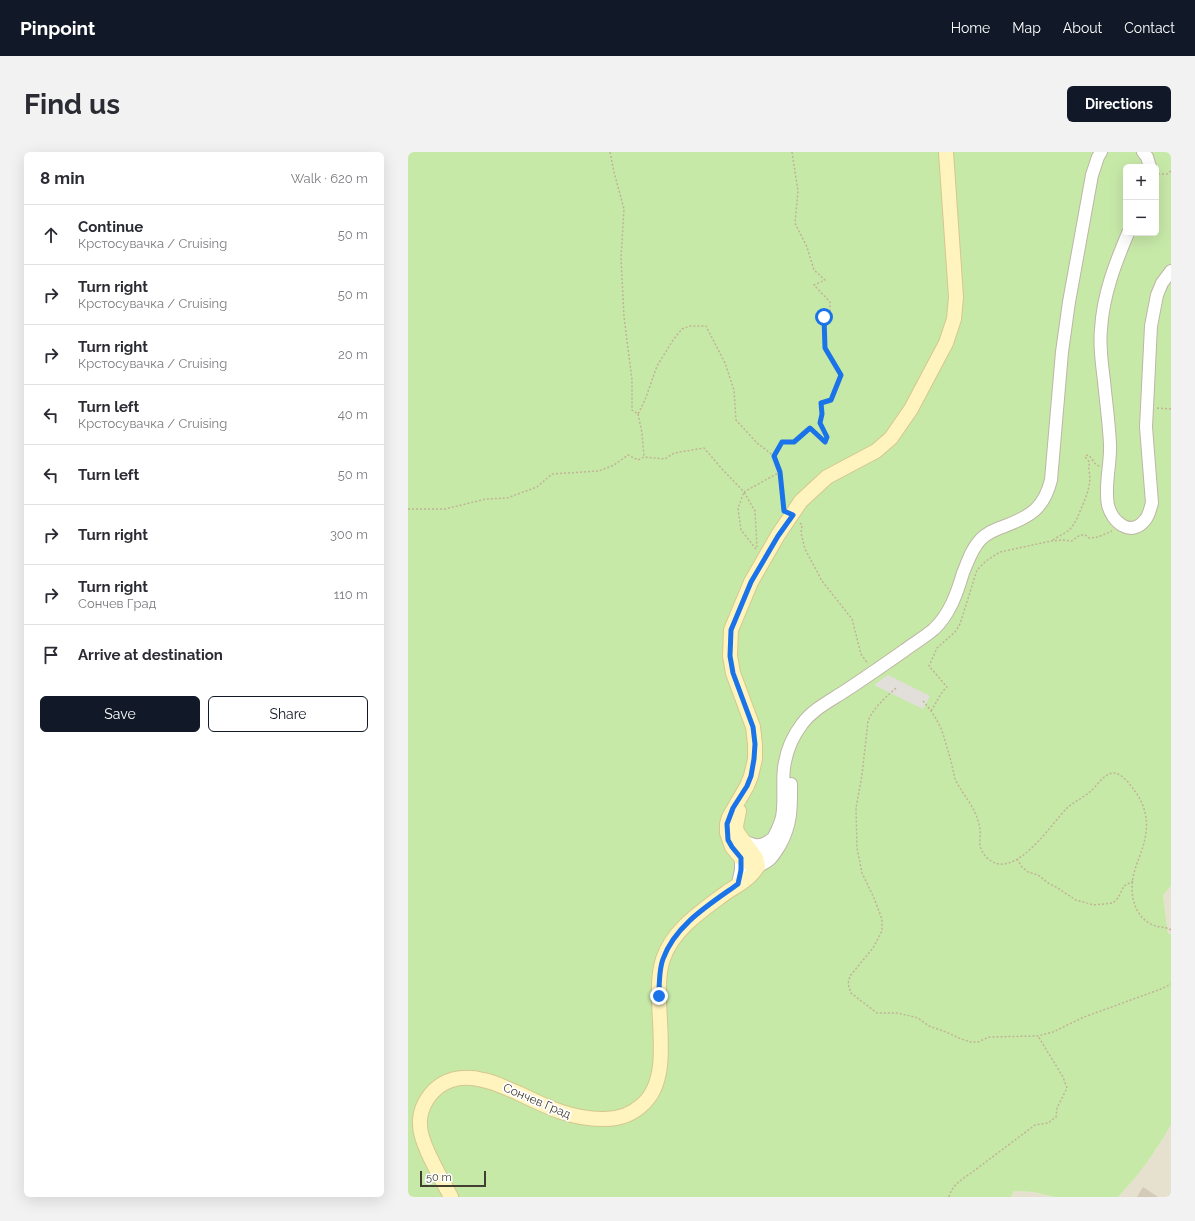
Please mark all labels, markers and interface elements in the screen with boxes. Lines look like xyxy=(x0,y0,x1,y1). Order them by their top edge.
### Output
text: Pinpoint xyxy=(20,17,95,39)
text: Home xyxy=(951,20,990,36)
text: Map xyxy=(1012,20,1041,36)
text: About xyxy=(1063,20,1102,36)
text: Contact xyxy=(1124,20,1175,36)
button: Directions xyxy=(1067,86,1171,122)
text: Find us xyxy=(24,88,120,121)
map controls xyxy=(1123,164,1159,236)
button: + xyxy=(1123,164,1159,200)
text: 8 min xyxy=(40,168,85,188)
text: Walk · 620 m xyxy=(291,171,368,186)
button: − xyxy=(1123,200,1159,236)
text: Continue xyxy=(78,218,143,236)
icon: ahead xyxy=(40,224,62,246)
text: 50 m xyxy=(338,227,368,242)
text: Крстосувачка / Cruising xyxy=(78,236,227,251)
text: Turn right xyxy=(78,278,148,296)
icon: right xyxy=(40,284,62,306)
text: 50 m xyxy=(338,287,368,302)
text: Крстосувачка / Cruising xyxy=(78,296,227,311)
route start xyxy=(815,308,833,326)
text: Turn right xyxy=(78,338,148,356)
icon: right xyxy=(40,344,62,366)
text: 20 m xyxy=(338,347,368,362)
text: Крстосувачка / Cruising xyxy=(78,356,227,371)
text: Turn left xyxy=(78,398,139,416)
icon: left xyxy=(40,404,62,426)
text: 40 m xyxy=(338,407,368,422)
text: Крстосувачка / Cruising xyxy=(78,416,227,431)
icon: left xyxy=(40,464,62,486)
text: Turn left xyxy=(78,466,139,484)
text: 50 m xyxy=(338,467,368,482)
icon: right xyxy=(40,524,62,546)
text: Turn right xyxy=(78,526,148,544)
text: 300 m xyxy=(330,527,368,542)
text: Turn right xyxy=(78,578,148,596)
icon: right xyxy=(40,584,62,606)
text: 110 m xyxy=(334,587,368,602)
text: Сончев Град xyxy=(78,596,156,611)
icon: arrive xyxy=(40,644,62,666)
text: Arrive at destination xyxy=(78,646,223,664)
button: Save xyxy=(40,696,200,732)
button: Share xyxy=(208,696,368,732)
route end xyxy=(650,987,668,1005)
street label: Сончев Град xyxy=(501,1080,573,1122)
scale bar xyxy=(420,1169,486,1188)
text: 50 m xyxy=(426,1171,452,1184)

